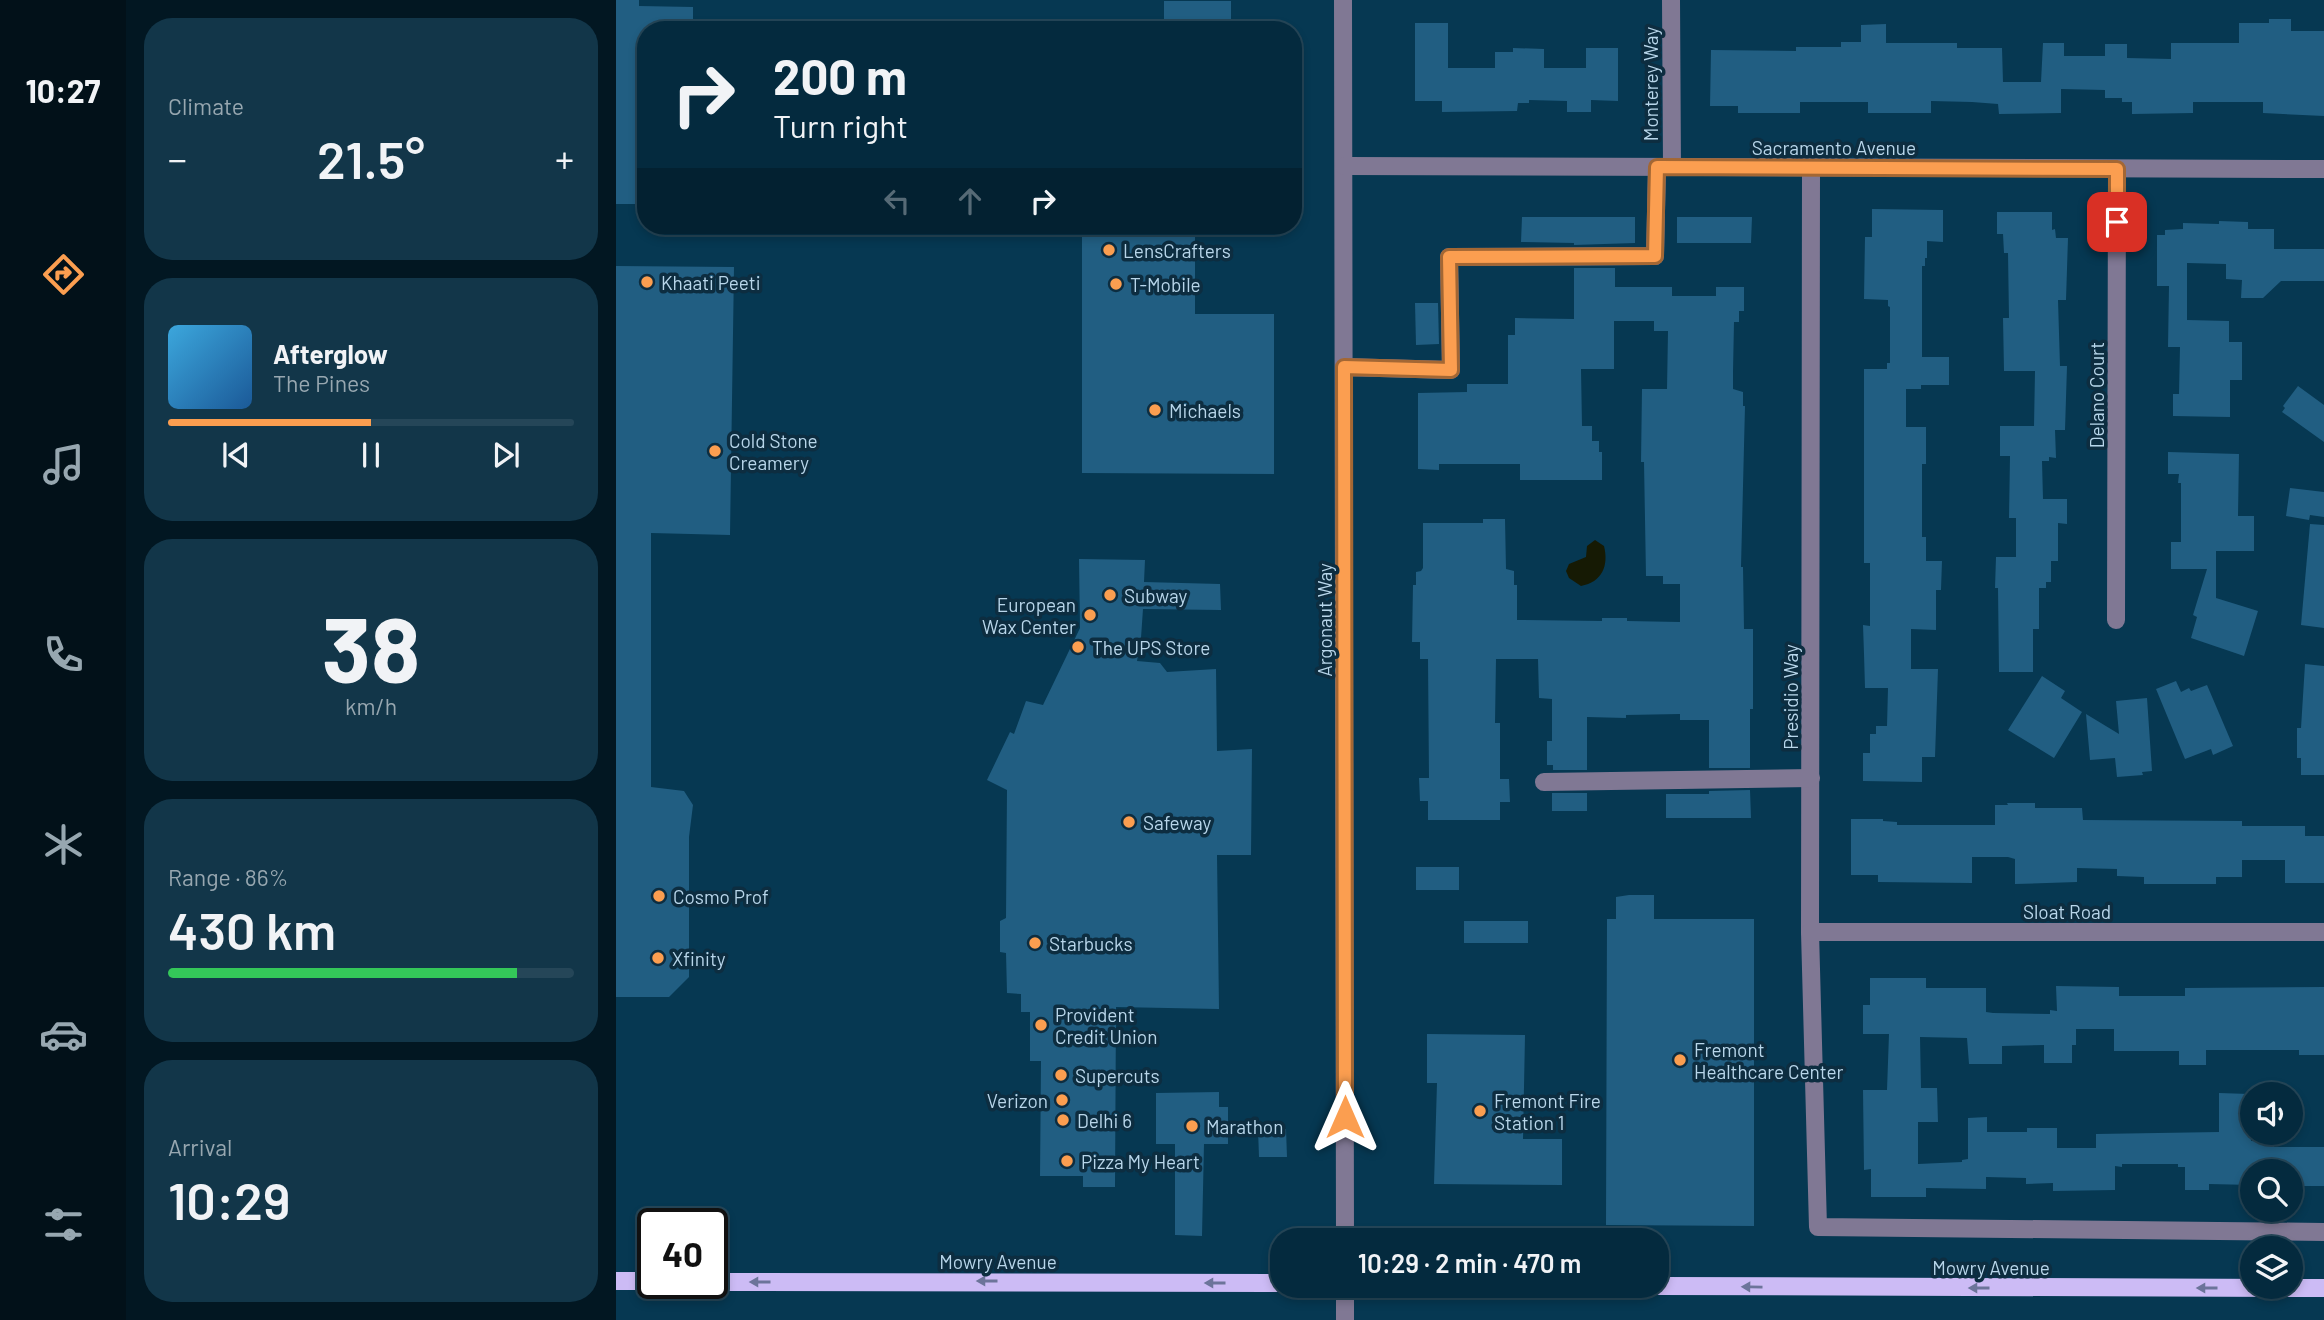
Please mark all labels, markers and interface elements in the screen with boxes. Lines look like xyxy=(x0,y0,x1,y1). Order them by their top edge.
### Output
street label: Monterey Way xyxy=(1639,27,1662,141)
text: 200 m xyxy=(773,46,907,105)
icon: right xyxy=(658,49,749,140)
text: 10:27 xyxy=(25,71,101,109)
text: Climate xyxy=(168,92,244,120)
text: Turn right xyxy=(773,106,908,144)
text: 21.5° xyxy=(317,127,425,189)
text: − xyxy=(168,135,187,181)
text: + xyxy=(555,135,574,181)
street label: Sacramento Avenue xyxy=(1752,136,1916,159)
icon: left xyxy=(878,182,916,220)
icon: ahead xyxy=(951,182,989,220)
icon: right xyxy=(1024,182,1062,220)
pin xyxy=(2087,192,2147,252)
icon: arrive xyxy=(2098,203,2136,241)
place label: LensCrafters xyxy=(1123,239,1231,262)
marker: LensCrafters xyxy=(1101,242,1117,258)
icon: directions xyxy=(39,250,88,299)
place label: Khaati Peeti xyxy=(661,271,761,294)
place label: T-Mobile xyxy=(1130,273,1201,296)
marker: Khaati Peeti xyxy=(639,274,655,290)
marker: T-Mobile xyxy=(1108,276,1124,292)
text: Afterglow xyxy=(273,338,388,369)
street label: Delano Court xyxy=(2085,342,2108,448)
text: The Pines xyxy=(273,369,370,397)
place label: Michaels xyxy=(1169,399,1241,422)
marker: Michaels xyxy=(1147,402,1163,418)
place label: Cold Stone Creamery xyxy=(729,429,818,474)
icon: previous xyxy=(217,436,255,474)
icon: pause xyxy=(352,436,390,474)
icon: next xyxy=(487,436,525,474)
icon: music xyxy=(39,440,88,489)
marker: Cold Stone Creamery xyxy=(707,443,723,459)
street label: Argonaut Way xyxy=(1313,563,1336,677)
place label: Subway xyxy=(1124,584,1188,607)
marker: Subway xyxy=(1102,587,1118,603)
text: 38 xyxy=(322,592,420,701)
place label: European Wax Center xyxy=(982,593,1076,638)
marker: European Wax Center xyxy=(1082,607,1098,623)
icon: phone xyxy=(39,630,88,679)
place label: The UPS Store xyxy=(1092,636,1210,659)
marker: The UPS Store xyxy=(1070,639,1086,655)
street label: Presidio Way xyxy=(1779,644,1802,750)
text: km/h xyxy=(345,692,397,720)
place label: Safeway xyxy=(1143,811,1212,834)
marker: Safeway xyxy=(1121,814,1137,830)
icon: climate xyxy=(39,820,88,869)
text: Range · 86% xyxy=(168,863,288,891)
place label: Cosmo Prof xyxy=(673,885,769,908)
marker: Cosmo Prof xyxy=(651,888,667,904)
text: 430 km xyxy=(168,898,336,960)
street label: Sloat Road xyxy=(2023,900,2111,923)
place label: Starbucks xyxy=(1049,932,1133,955)
marker: Starbucks xyxy=(1027,935,1043,951)
place label: Xfinity xyxy=(672,947,726,970)
marker: Xfinity xyxy=(650,950,666,966)
place label: Provident Credit Union xyxy=(1055,1003,1157,1048)
icon: car xyxy=(39,1010,88,1059)
marker: Provident Credit Union xyxy=(1033,1017,1049,1033)
place label: Fremont Healthcare Center xyxy=(1694,1038,1844,1083)
marker: Fremont Healthcare Center xyxy=(1672,1052,1688,1068)
place label: Supercuts xyxy=(1075,1064,1160,1087)
marker: Supercuts xyxy=(1053,1067,1069,1083)
position arrow xyxy=(1308,1080,1382,1154)
map controls xyxy=(2240,1082,2303,1299)
button: sound xyxy=(2240,1082,2303,1145)
place label: Verizon xyxy=(987,1089,1048,1112)
place label: Fremont Fire Station 1 xyxy=(1494,1089,1601,1134)
marker: Verizon xyxy=(1054,1092,1070,1108)
marker: Fremont Fire Station 1 xyxy=(1472,1103,1488,1119)
place label: Delhi 6 xyxy=(1077,1109,1132,1132)
marker: Delhi 6 xyxy=(1055,1112,1071,1128)
place label: Marathon xyxy=(1206,1115,1283,1138)
marker: Marathon xyxy=(1184,1118,1200,1134)
text: Arrival xyxy=(168,1133,232,1161)
place label: Pizza My Heart xyxy=(1081,1150,1200,1173)
marker: Pizza My Heart xyxy=(1059,1153,1075,1169)
button: search xyxy=(2240,1159,2303,1222)
text: 10:29 xyxy=(168,1168,290,1230)
icon: filters xyxy=(39,1200,88,1249)
speed limit sign: 40 xyxy=(637,1208,728,1299)
button: layers xyxy=(2240,1236,2303,1299)
text: 10:29 · 2 min · 470 m xyxy=(1358,1247,1581,1278)
street label: Mowry Avenue xyxy=(939,1250,1057,1273)
street label: Mowry Avenue xyxy=(1932,1256,2050,1279)
one-way arrow xyxy=(976,1275,998,1287)
one-way arrow xyxy=(748,1276,770,1288)
one-way arrow xyxy=(1203,1277,1225,1289)
one-way arrow xyxy=(1741,1281,1763,1293)
one-way arrow xyxy=(1968,1282,1990,1294)
one-way arrow xyxy=(2196,1282,2218,1294)

